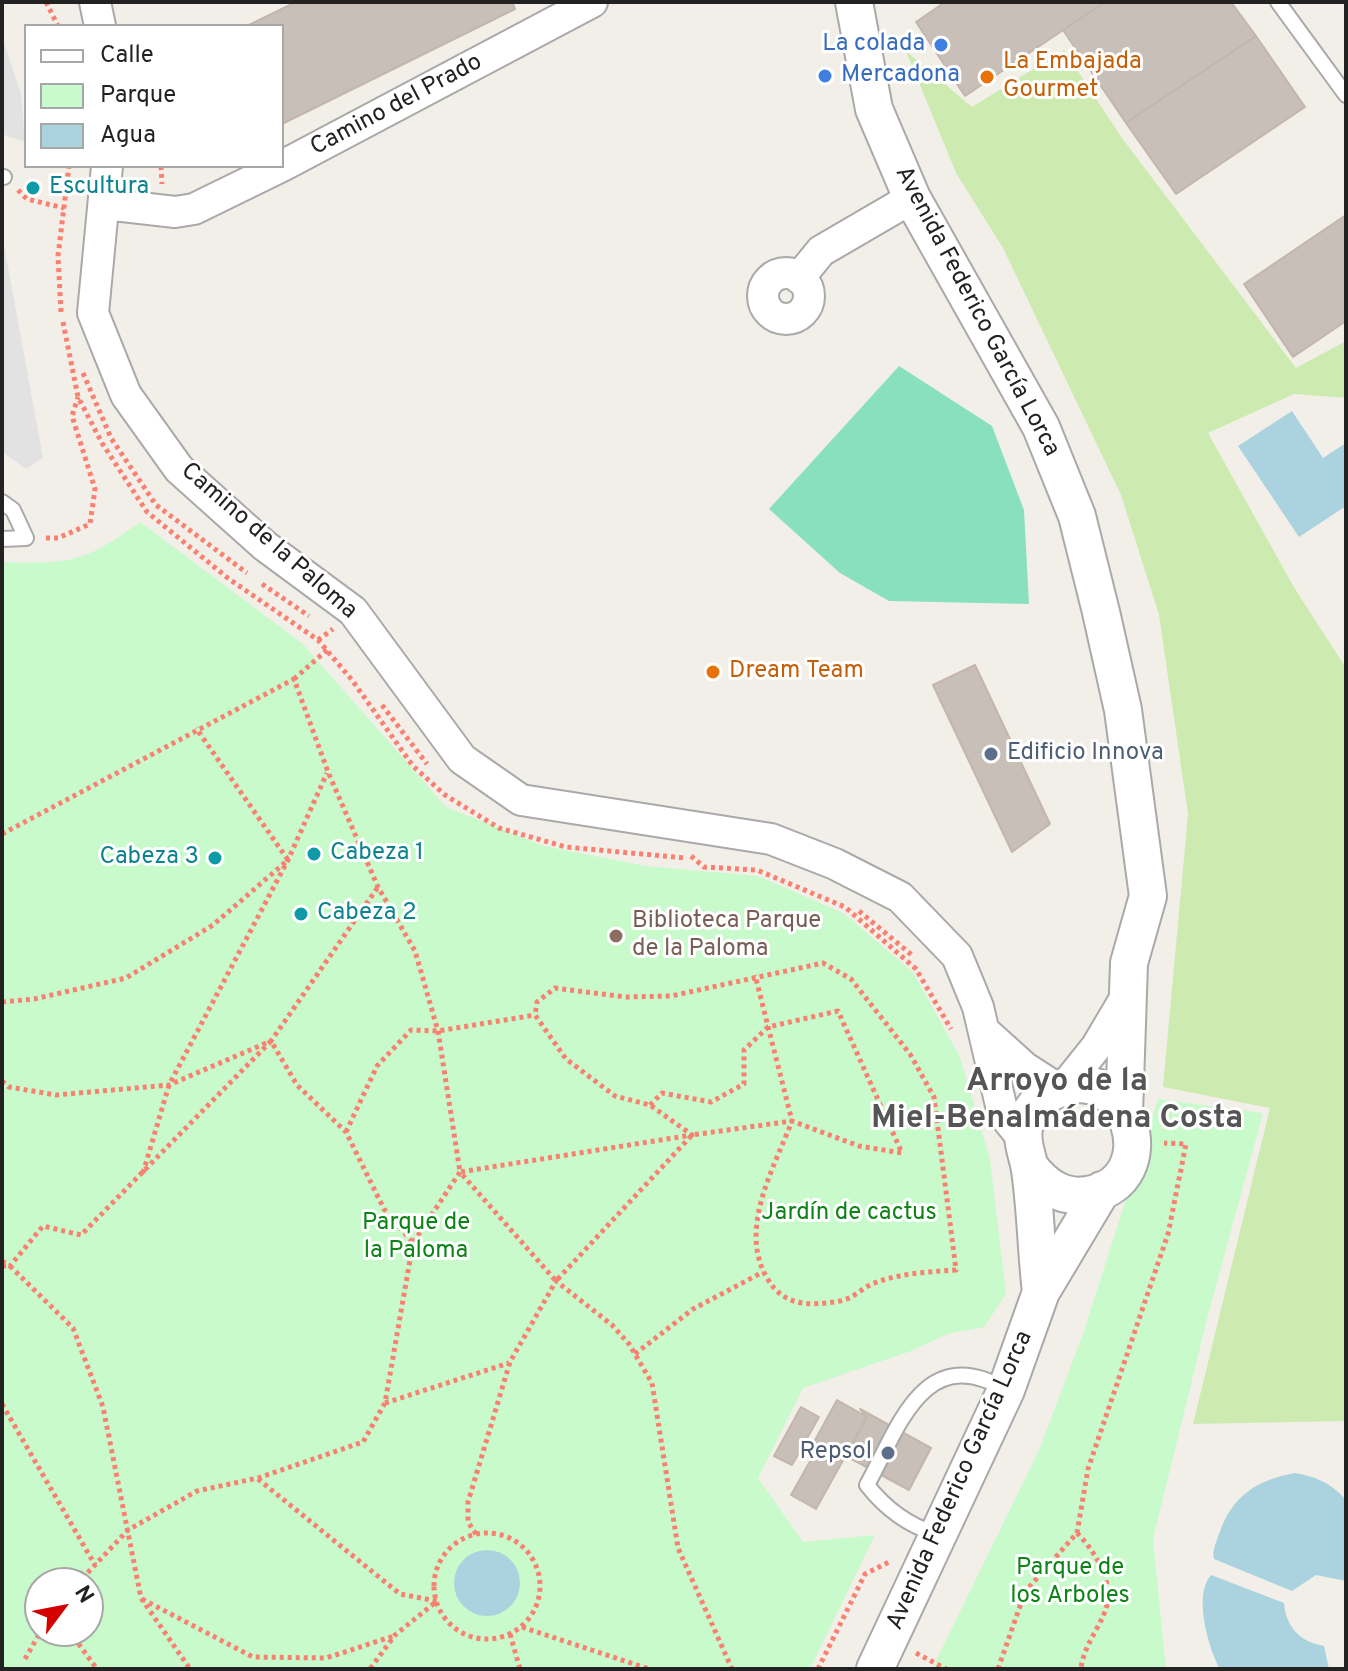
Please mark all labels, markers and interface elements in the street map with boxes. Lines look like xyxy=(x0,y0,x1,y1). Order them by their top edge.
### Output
legend xyxy=(24,24,284,168)
place label: La colada xyxy=(822,31,925,59)
marker: La colada xyxy=(932,36,950,54)
text: Calle xyxy=(100,41,154,71)
street label: Camino del Prado xyxy=(306,49,488,163)
place label: La Embajada Gourmet xyxy=(1003,49,1142,105)
place label: Mercadona xyxy=(841,62,960,90)
marker: Mercadona xyxy=(816,67,834,85)
marker: La Embajada Gourmet xyxy=(978,68,996,86)
text: Parque xyxy=(100,81,176,111)
text: Agua xyxy=(100,121,156,151)
street label: Avenida Federico García Lorca xyxy=(887,162,1065,462)
place label: Escultura xyxy=(49,174,149,202)
marker: Escultura xyxy=(24,179,42,197)
street label: Camino de la Paloma xyxy=(174,458,362,626)
place label: Dream Team xyxy=(729,658,864,686)
marker: Dream Team xyxy=(704,663,722,681)
place label: Edificio Innova xyxy=(1007,740,1164,768)
marker: Edificio Innova xyxy=(982,745,1000,763)
place label: Cabeza 1 xyxy=(330,840,424,868)
place label: Cabeza 3 xyxy=(99,844,199,872)
marker: Cabeza 1 xyxy=(305,845,323,863)
marker: Cabeza 3 xyxy=(206,849,224,867)
place label: Cabeza 2 xyxy=(317,900,417,928)
marker: Cabeza 2 xyxy=(292,905,310,923)
place label: Biblioteca Parque de la Paloma xyxy=(632,908,821,964)
marker: Biblioteca Parque de la Paloma xyxy=(607,927,625,945)
district label: Arroyo de la Miel-Benalmádena Costa xyxy=(871,1065,1243,1140)
park label: Jardín de cactus xyxy=(761,1200,937,1228)
park label: Parque de la Paloma xyxy=(362,1210,470,1266)
street label: Avenida Federico García Lorca xyxy=(882,1327,1040,1635)
place label: Repsol xyxy=(799,1439,872,1467)
marker: Repsol xyxy=(879,1444,897,1462)
park label: Parque de los Arboles xyxy=(1010,1555,1130,1611)
north arrow xyxy=(24,1567,104,1647)
text: N xyxy=(67,1581,99,1609)

